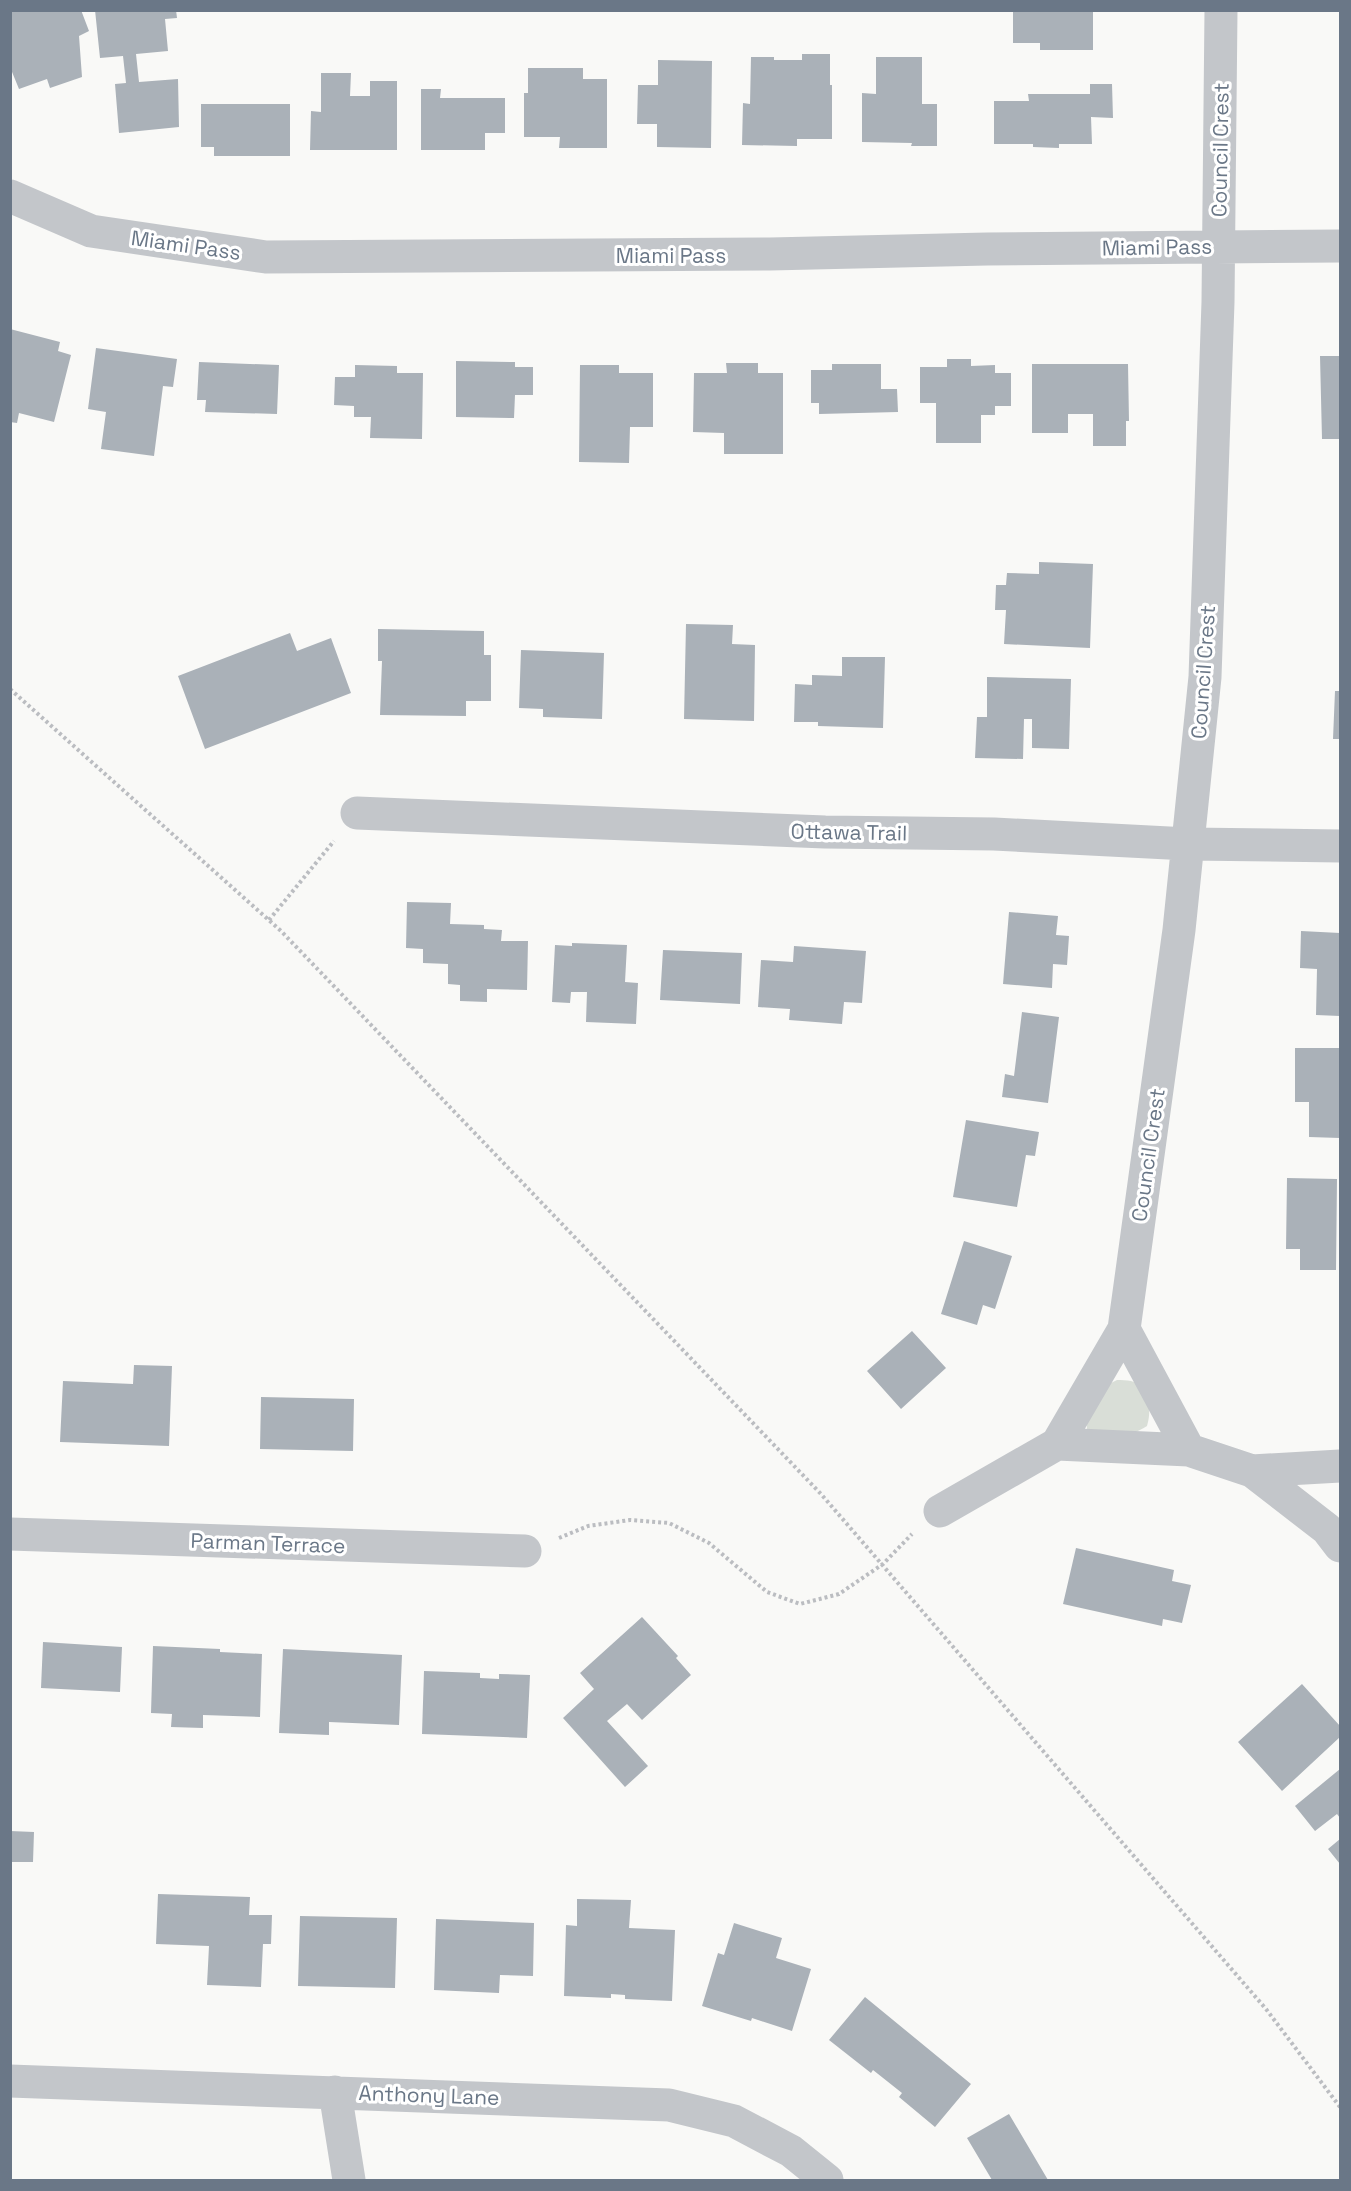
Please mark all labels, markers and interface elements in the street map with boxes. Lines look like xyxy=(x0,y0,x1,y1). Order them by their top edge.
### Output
street label: Council Crest xyxy=(1205,83,1235,217)
street label: Miami Pass xyxy=(129,224,243,266)
street label: Miami Pass xyxy=(1102,233,1212,261)
street label: Miami Pass xyxy=(616,242,726,269)
street label: Council Crest xyxy=(1185,604,1221,740)
street label: Ottawa Trail xyxy=(790,817,908,847)
street label: Council Crest xyxy=(1125,1087,1171,1223)
street label: Parman Terrace xyxy=(190,1527,346,1559)
street label: Anthony Lane xyxy=(358,2079,500,2111)

